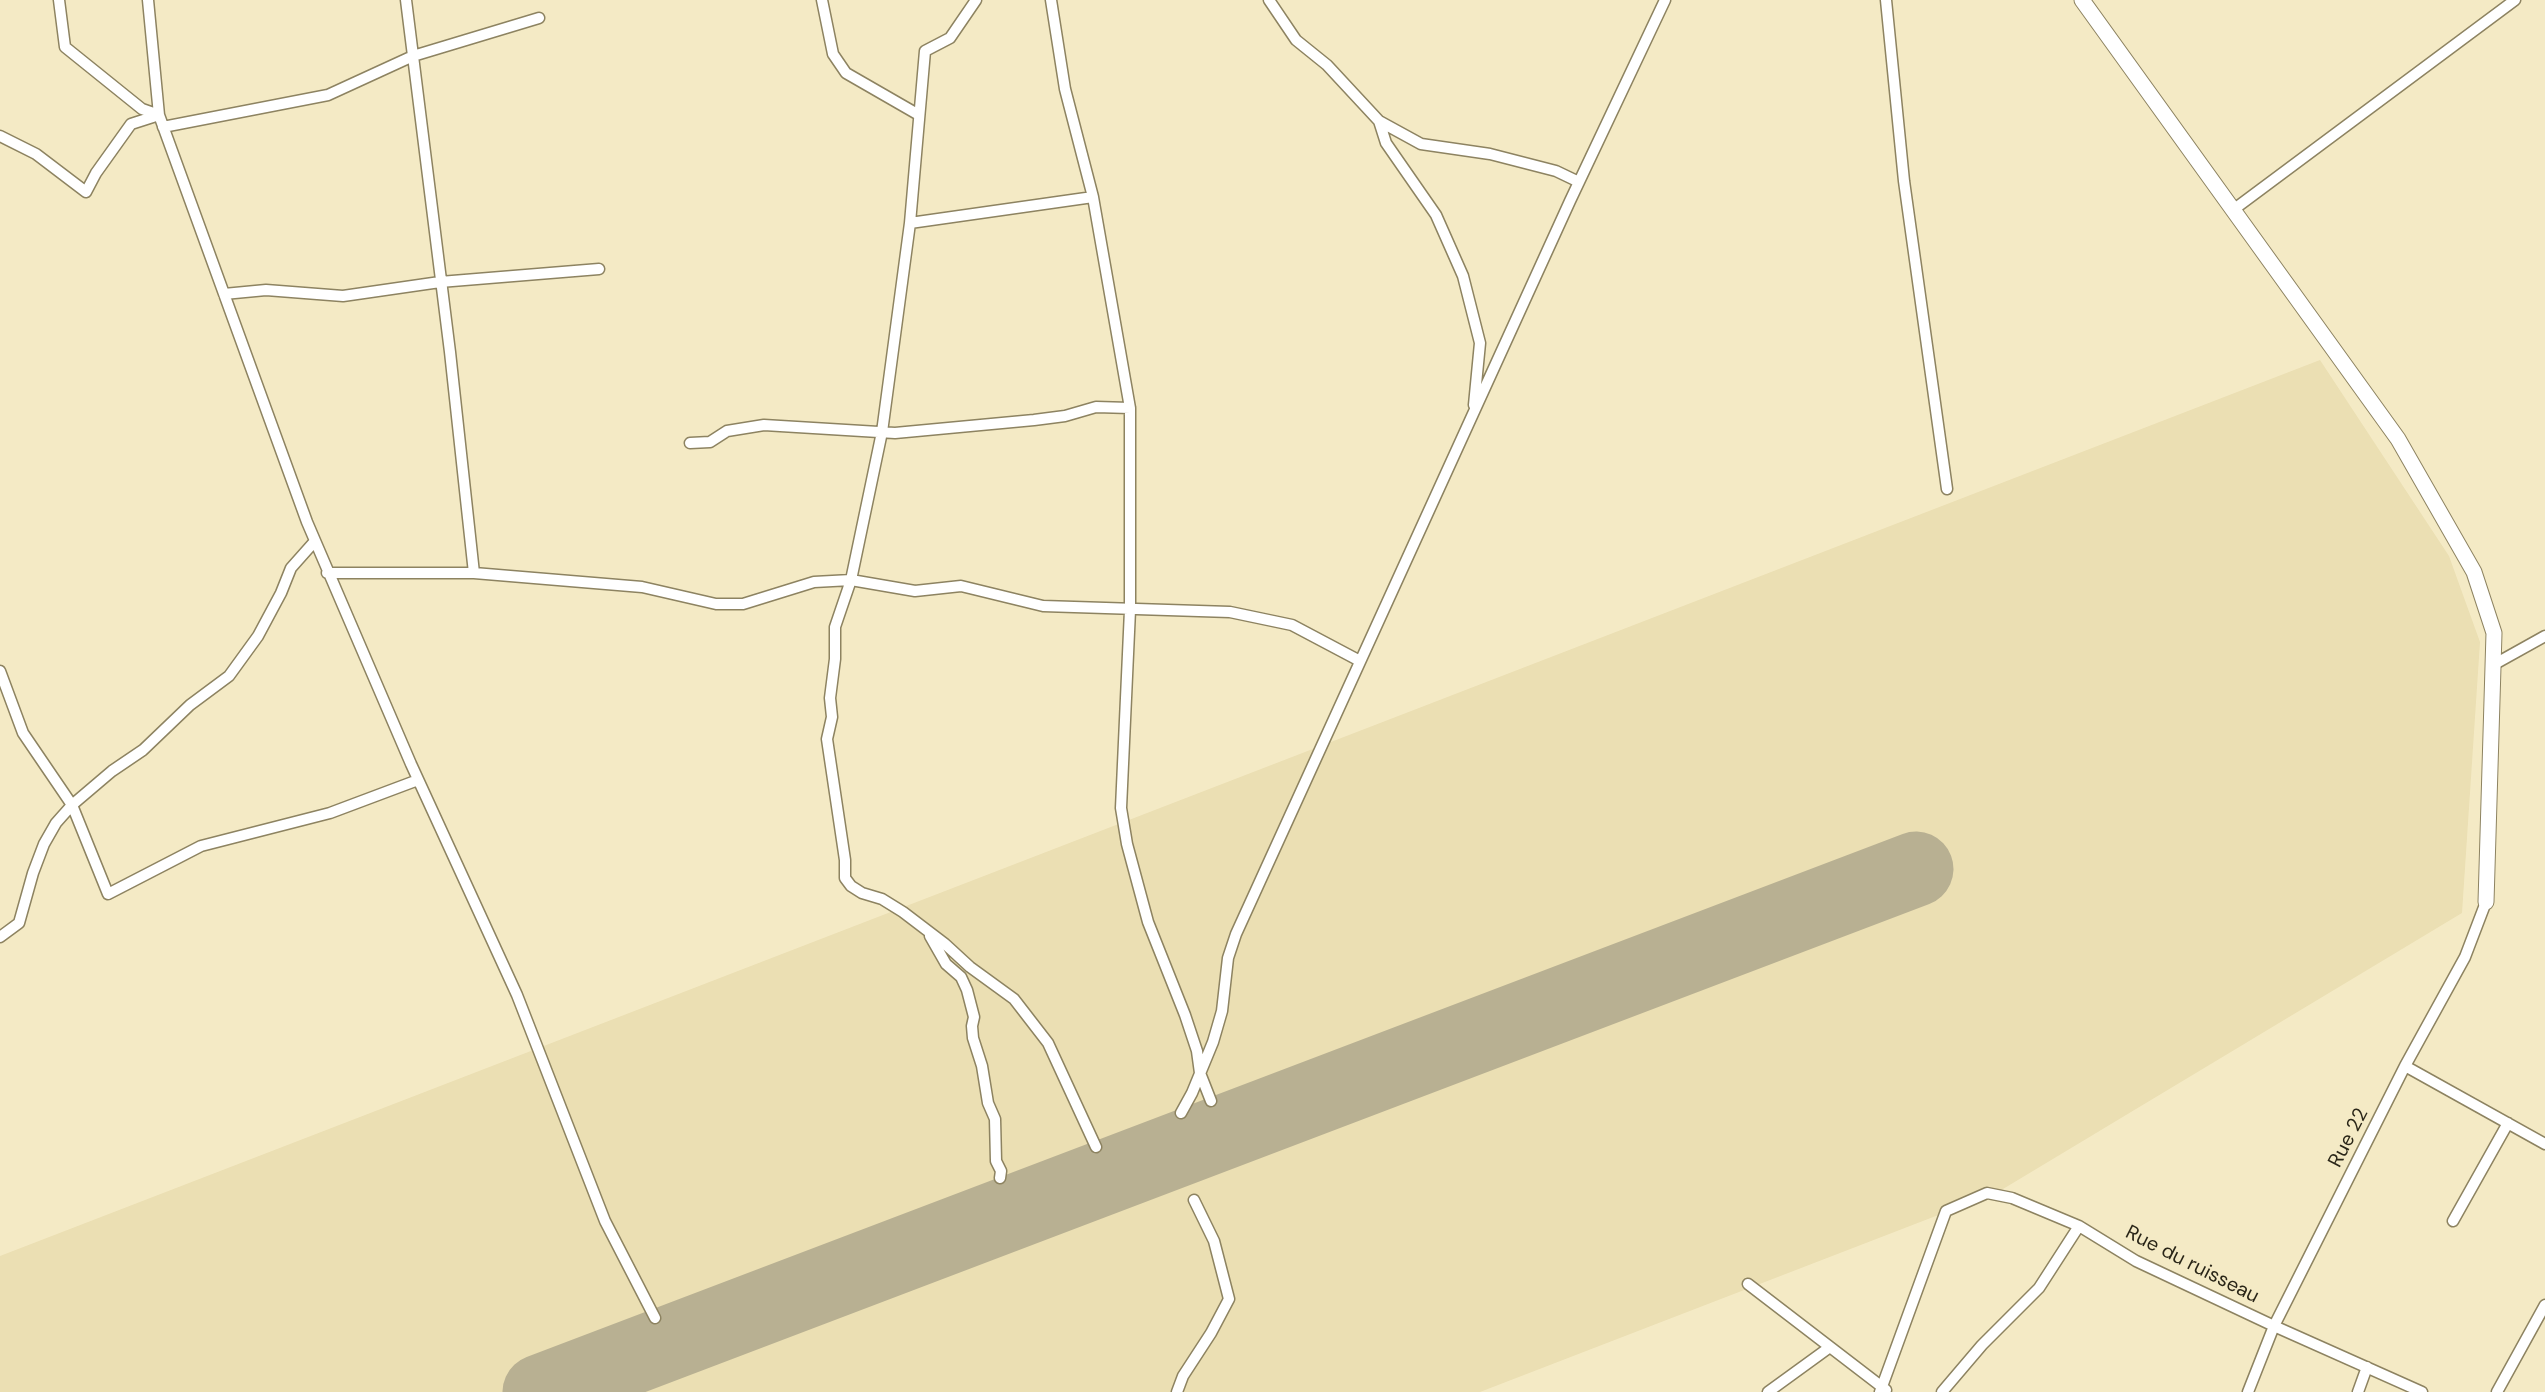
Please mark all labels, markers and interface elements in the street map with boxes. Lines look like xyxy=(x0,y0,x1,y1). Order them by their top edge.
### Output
street label: Rue 22 xyxy=(2324,1104,2374,1172)
street label: Rue du ruisseau xyxy=(2121,1221,2263,1309)

